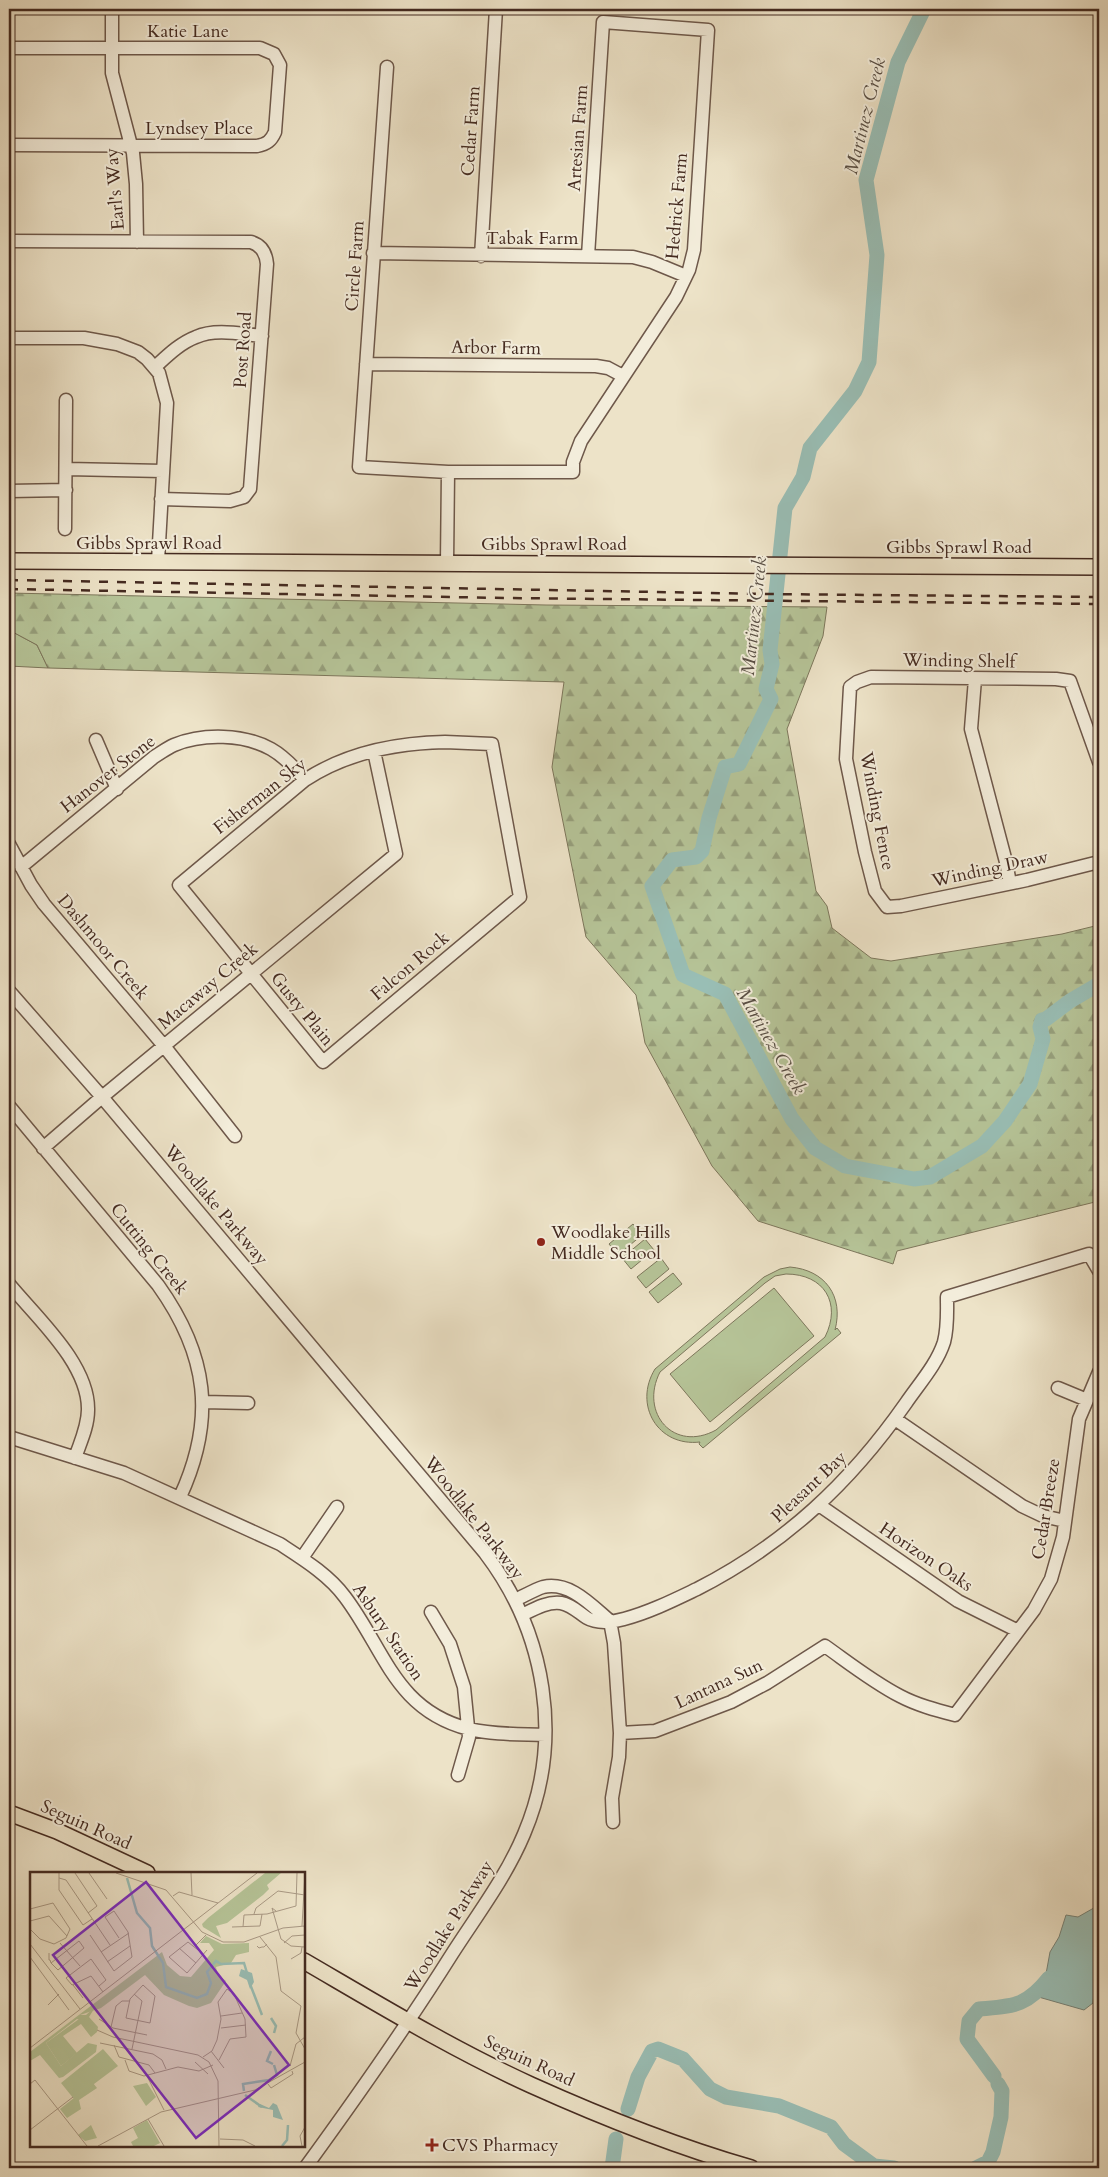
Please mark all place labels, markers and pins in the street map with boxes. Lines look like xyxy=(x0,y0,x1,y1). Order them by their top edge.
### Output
place label: Woodlake Hills Middle School xyxy=(550,1220,670,1266)
marker: Woodlake Hills Middle School xyxy=(535,1236,547,1248)
place label: CVS Pharmacy xyxy=(442,2133,559,2158)
marker: CVS Pharmacy xyxy=(426,2139,438,2151)

